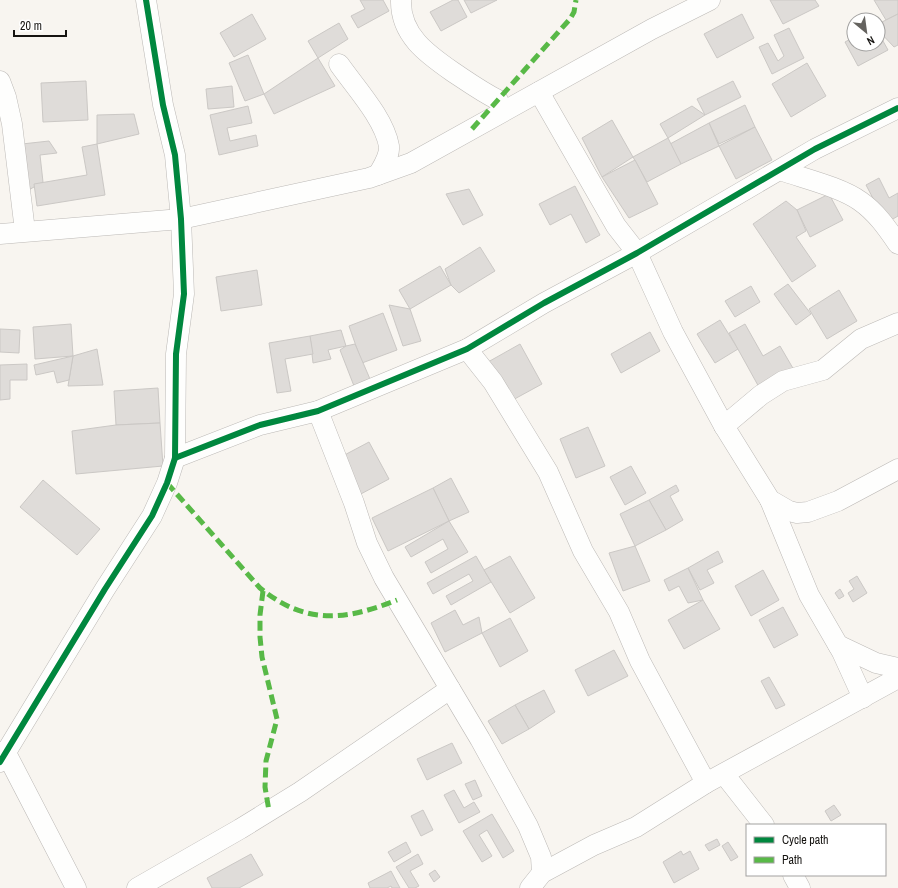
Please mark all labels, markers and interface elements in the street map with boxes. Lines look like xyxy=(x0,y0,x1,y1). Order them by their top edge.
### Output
scale bar xyxy=(14,12,66,38)
north arrow xyxy=(846,12,886,52)
text: 20 m xyxy=(20,18,42,34)
text: N xyxy=(865,33,877,48)
legend xyxy=(746,824,886,876)
text: Cycle path xyxy=(782,832,829,848)
text: Path xyxy=(782,852,802,868)

